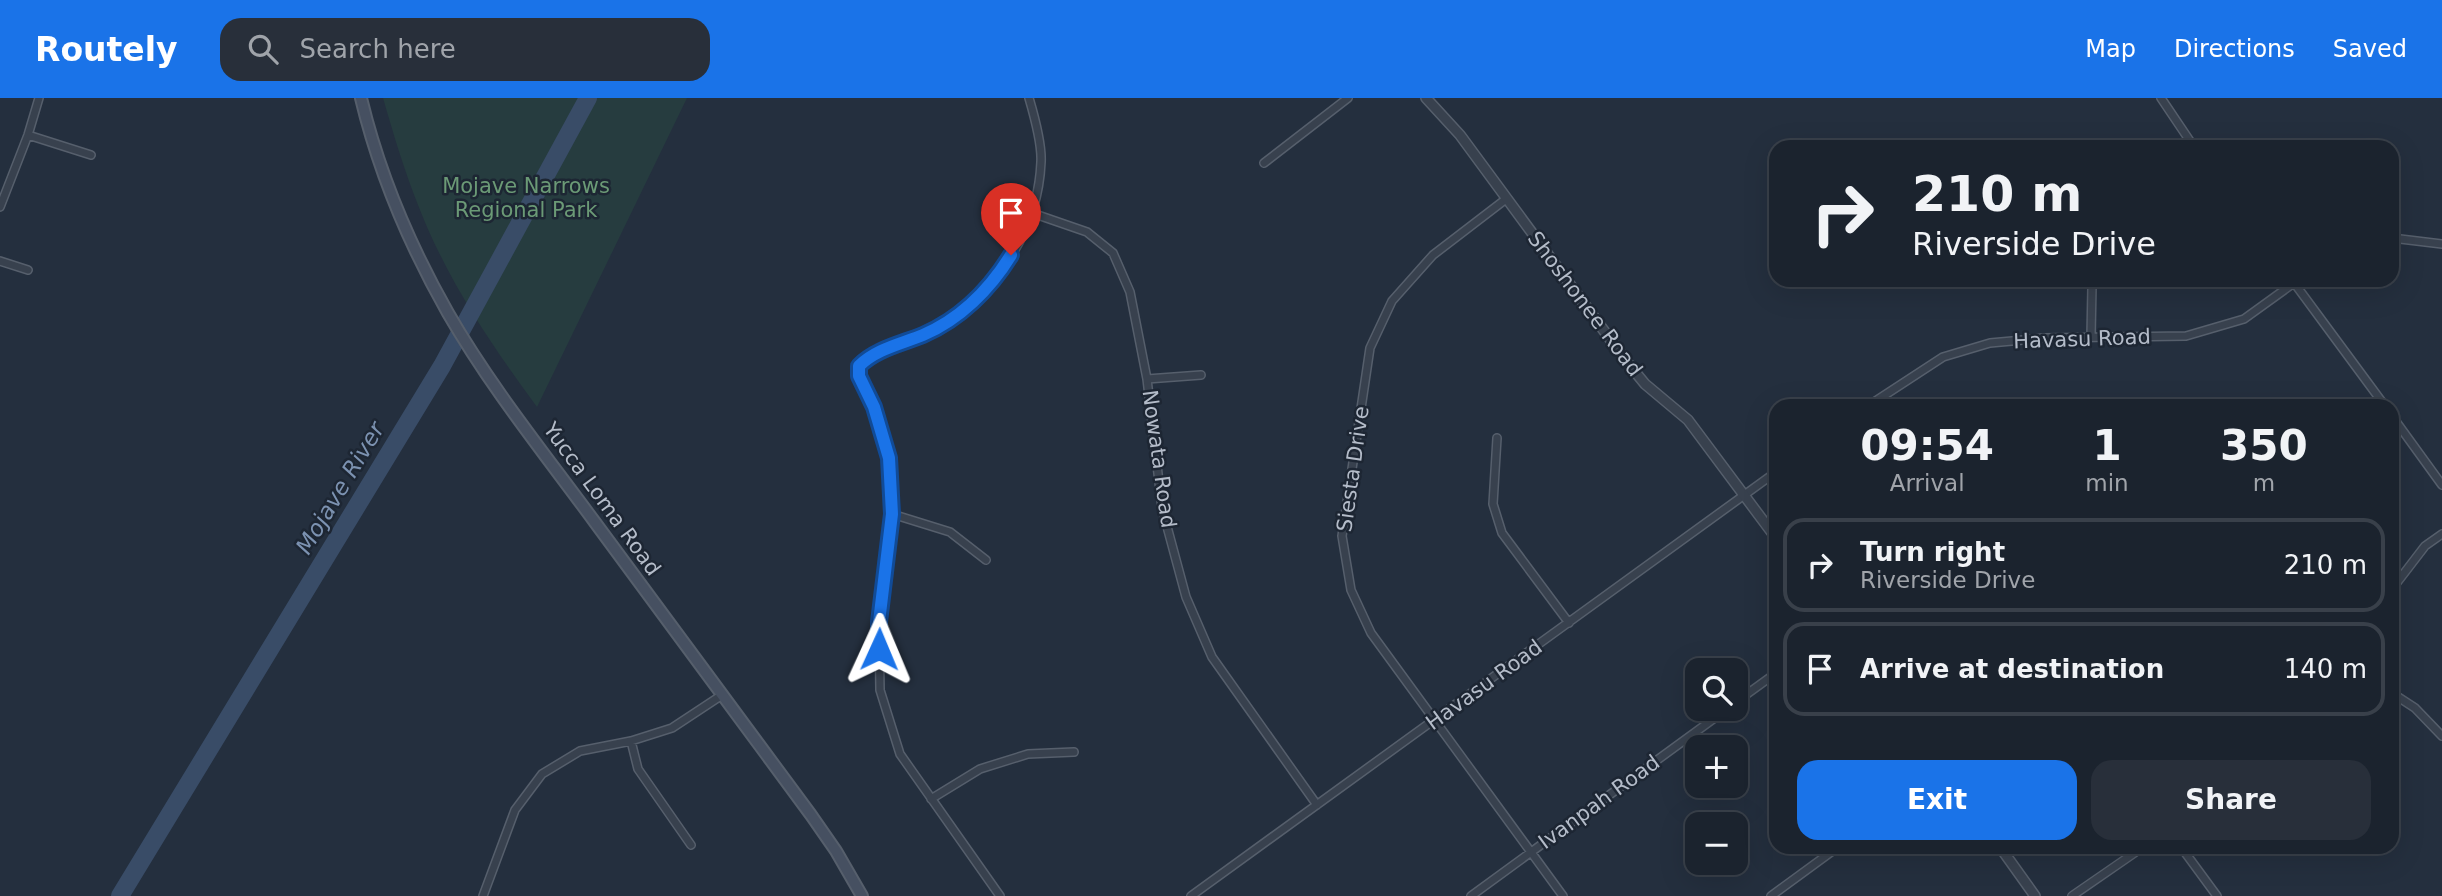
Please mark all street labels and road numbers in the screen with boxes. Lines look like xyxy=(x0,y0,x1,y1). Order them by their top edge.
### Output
street label: Shoshonee Road xyxy=(1523,227,1647,381)
street label: Havasu Road xyxy=(2013,325,2151,353)
street label: Nowata Road xyxy=(1137,388,1181,530)
street label: Siesta Drive xyxy=(1332,405,1374,533)
street label: Yucca Loma Road xyxy=(538,417,666,580)
street label: Havasu Road xyxy=(1421,635,1547,735)
street label: Ivanpah Road xyxy=(1534,750,1664,854)

